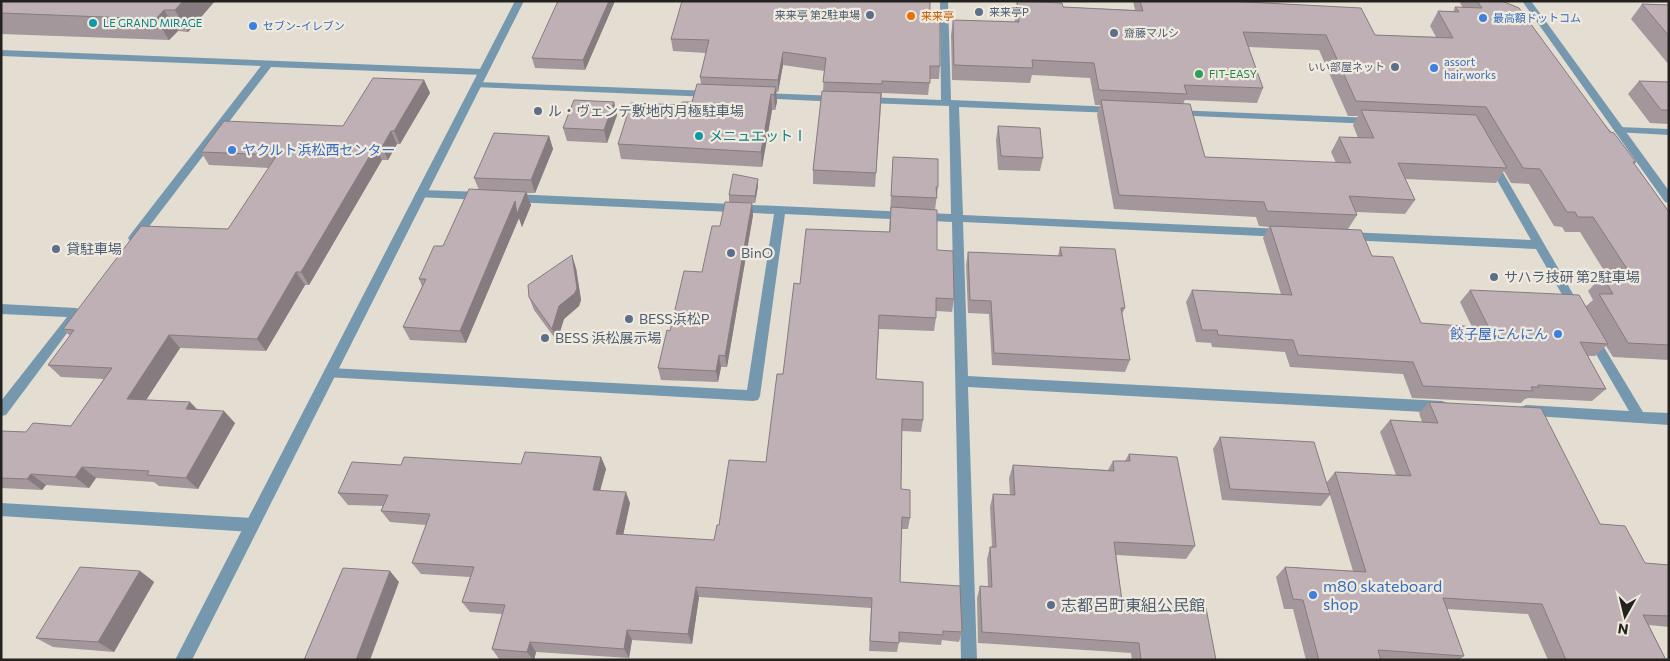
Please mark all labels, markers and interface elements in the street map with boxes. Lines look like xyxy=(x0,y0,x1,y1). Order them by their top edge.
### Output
place label: 来来亭P xyxy=(989,5,1029,18)
marker: 来来亭P xyxy=(973,6,985,18)
place label: 来来亭 第2駐車場 xyxy=(775,8,860,21)
marker: 来来亭 第2駐車場 xyxy=(864,9,876,21)
place label: 来来亭 xyxy=(921,9,954,22)
marker: 来来亭 xyxy=(905,10,917,22)
place label: 最高額ドットコム xyxy=(1493,11,1581,24)
marker: 最高額ドットコム xyxy=(1477,12,1489,24)
place label: LE GRAND MIRAGE xyxy=(103,16,202,29)
marker: LE GRAND MIRAGE xyxy=(87,17,99,29)
place label: セブン-イレブン xyxy=(263,19,345,32)
marker: セブン-イレブン xyxy=(247,20,259,32)
place label: 齋藤マルシ xyxy=(1124,26,1179,39)
marker: 齋藤マルシ xyxy=(1108,27,1120,39)
place label: assort hair works xyxy=(1444,55,1496,81)
place label: いい部屋ネット xyxy=(1308,60,1385,73)
marker: いい部屋ネット xyxy=(1389,61,1401,73)
marker: assort hair works xyxy=(1428,62,1440,74)
place label: FIT-EASY xyxy=(1209,67,1257,80)
marker: FIT-EASY xyxy=(1193,68,1205,80)
place label: ル・ヴェンテ敷地内月極駐車場 xyxy=(548,102,744,119)
marker: ル・ヴェンテ敷地内月極駐車場 xyxy=(532,105,544,117)
place label: メニュエットⅠ xyxy=(709,127,807,144)
marker: メニュエットⅠ xyxy=(693,130,705,142)
place label: ヤクルト浜松西センター xyxy=(242,141,396,158)
marker: ヤクルト浜松西センター xyxy=(226,144,238,156)
place label: 貸駐車場 xyxy=(66,240,122,257)
marker: 貸駐車場 xyxy=(50,243,62,255)
place label: BinO xyxy=(741,244,773,261)
marker: BinO xyxy=(725,247,737,259)
place label: サハラ技研 第2駐車場 xyxy=(1504,268,1640,285)
marker: サハラ技研 第2駐車場 xyxy=(1488,271,1500,283)
place label: BESS浜松P xyxy=(639,310,710,327)
marker: BESS浜松P xyxy=(623,313,635,325)
place label: 餃子屋にんにん xyxy=(1450,325,1548,342)
marker: 餃子屋にんにん xyxy=(1552,328,1564,340)
place label: BESS 浜松展示場 xyxy=(555,329,661,346)
marker: BESS 浜松展示場 xyxy=(539,332,551,344)
place label: m80 skateboard shop xyxy=(1323,576,1442,613)
marker: m80 skateboard shop xyxy=(1307,589,1319,601)
north arrow xyxy=(1600,591,1650,641)
place label: 志都呂町東組公民館 xyxy=(1061,595,1205,614)
marker: 志都呂町東組公民館 xyxy=(1045,599,1057,611)
text: N xyxy=(1617,620,1630,639)

